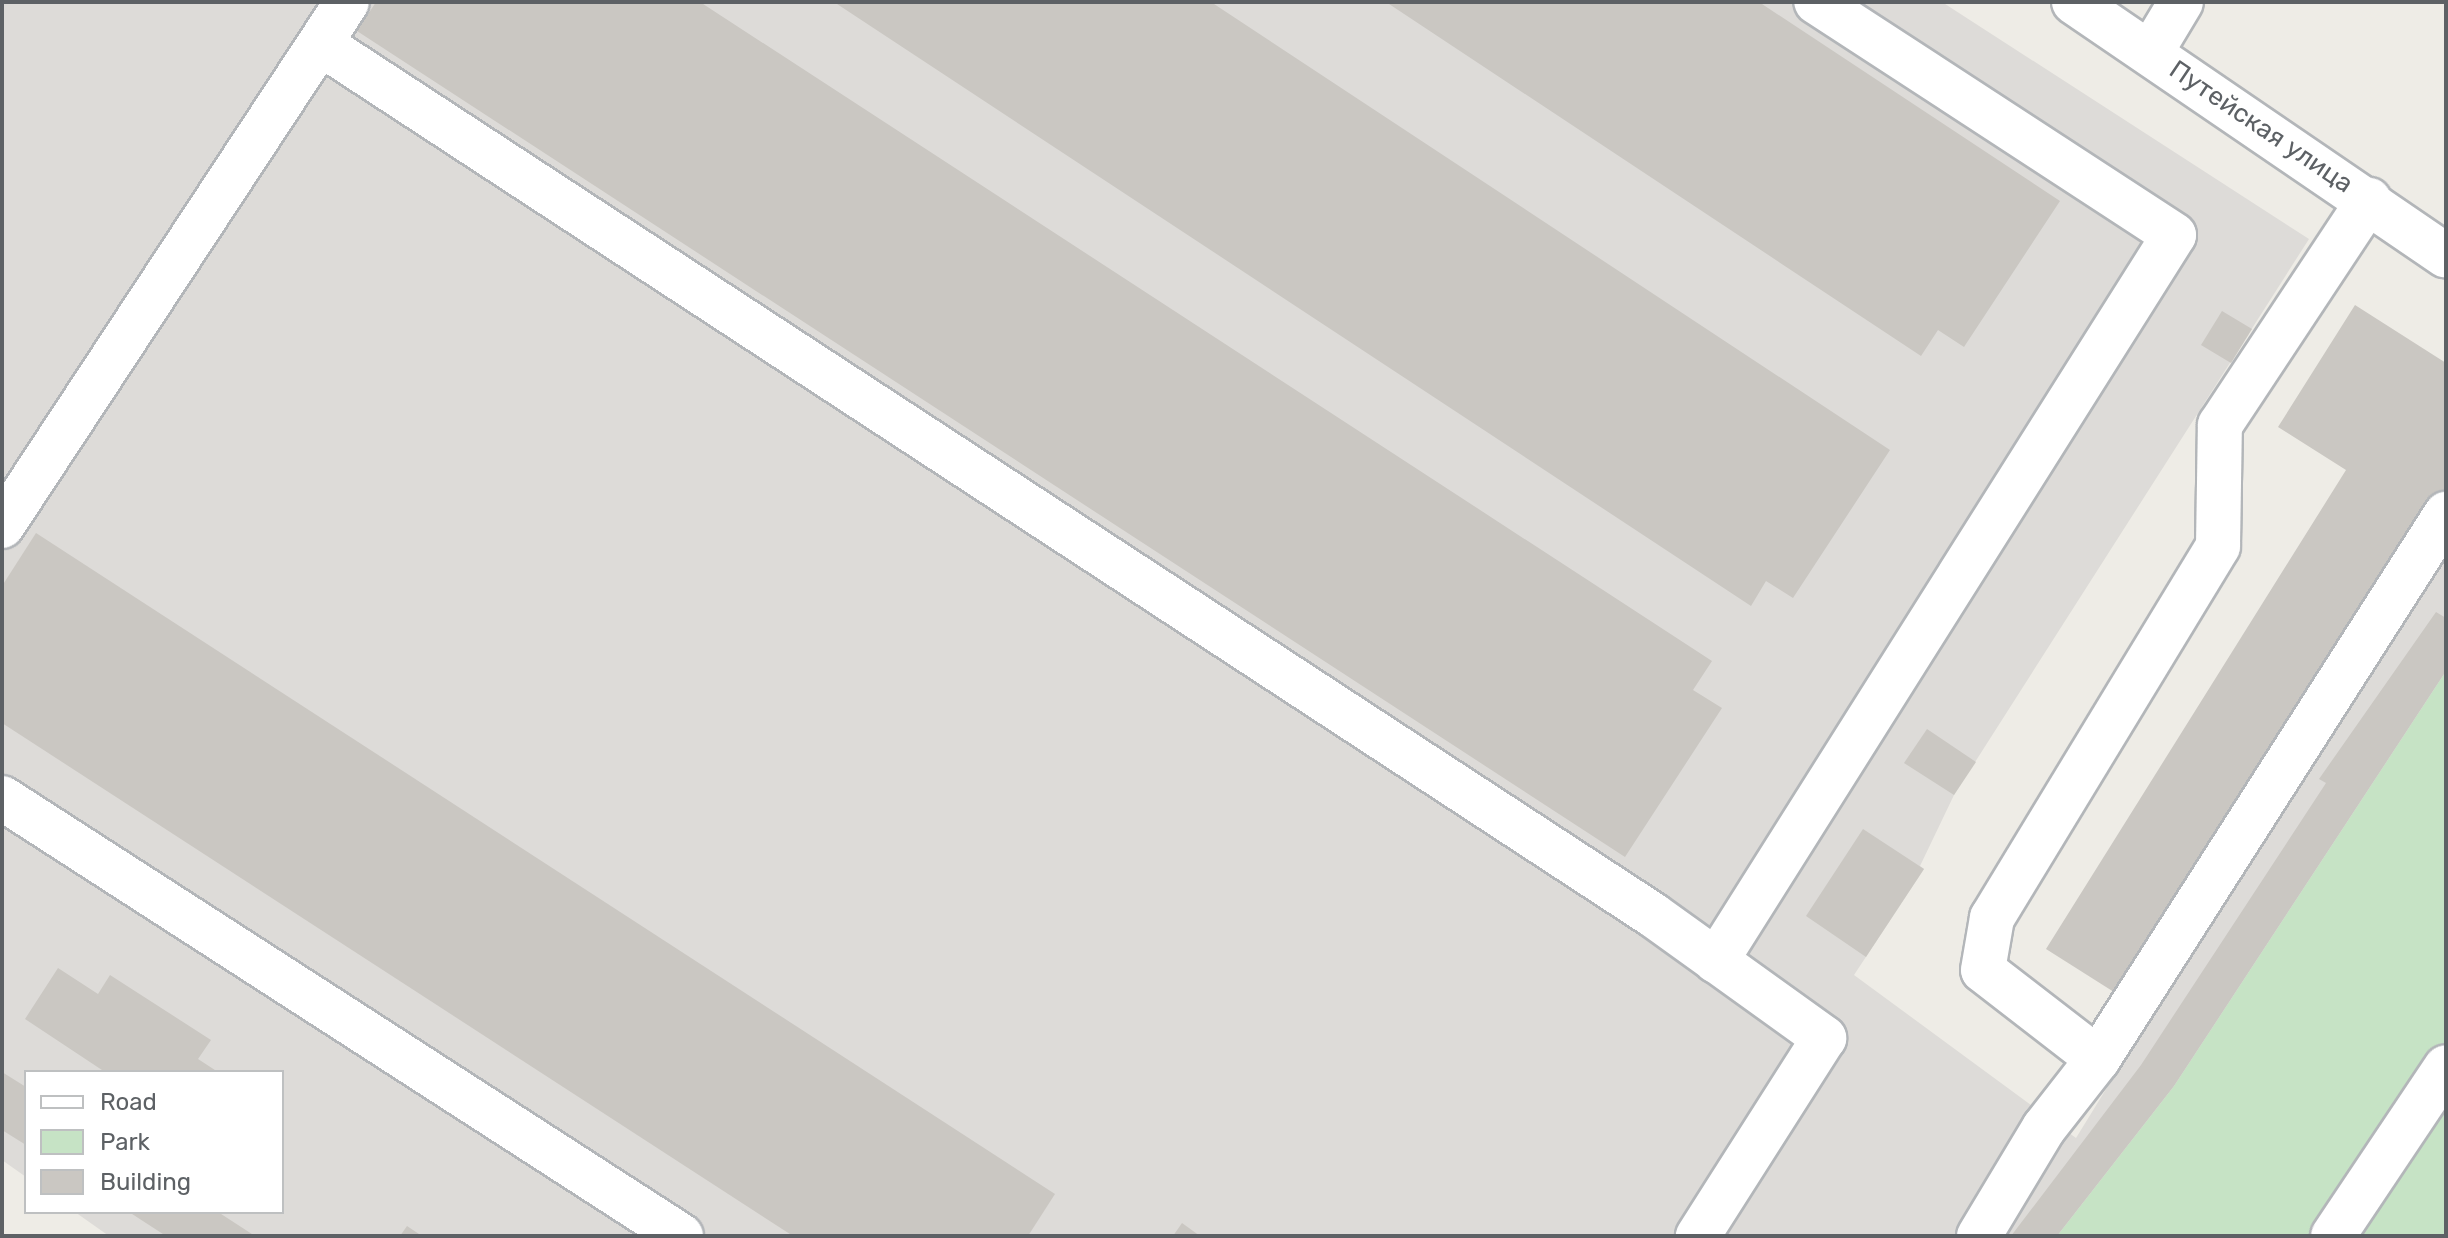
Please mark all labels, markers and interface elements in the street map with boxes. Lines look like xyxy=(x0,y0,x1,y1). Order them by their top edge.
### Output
street label: Путейская улица xyxy=(2163,54,2359,200)
legend xyxy=(24,1070,284,1214)
text: Road xyxy=(100,1088,157,1116)
text: Park xyxy=(100,1128,150,1156)
text: Building xyxy=(100,1168,191,1196)

